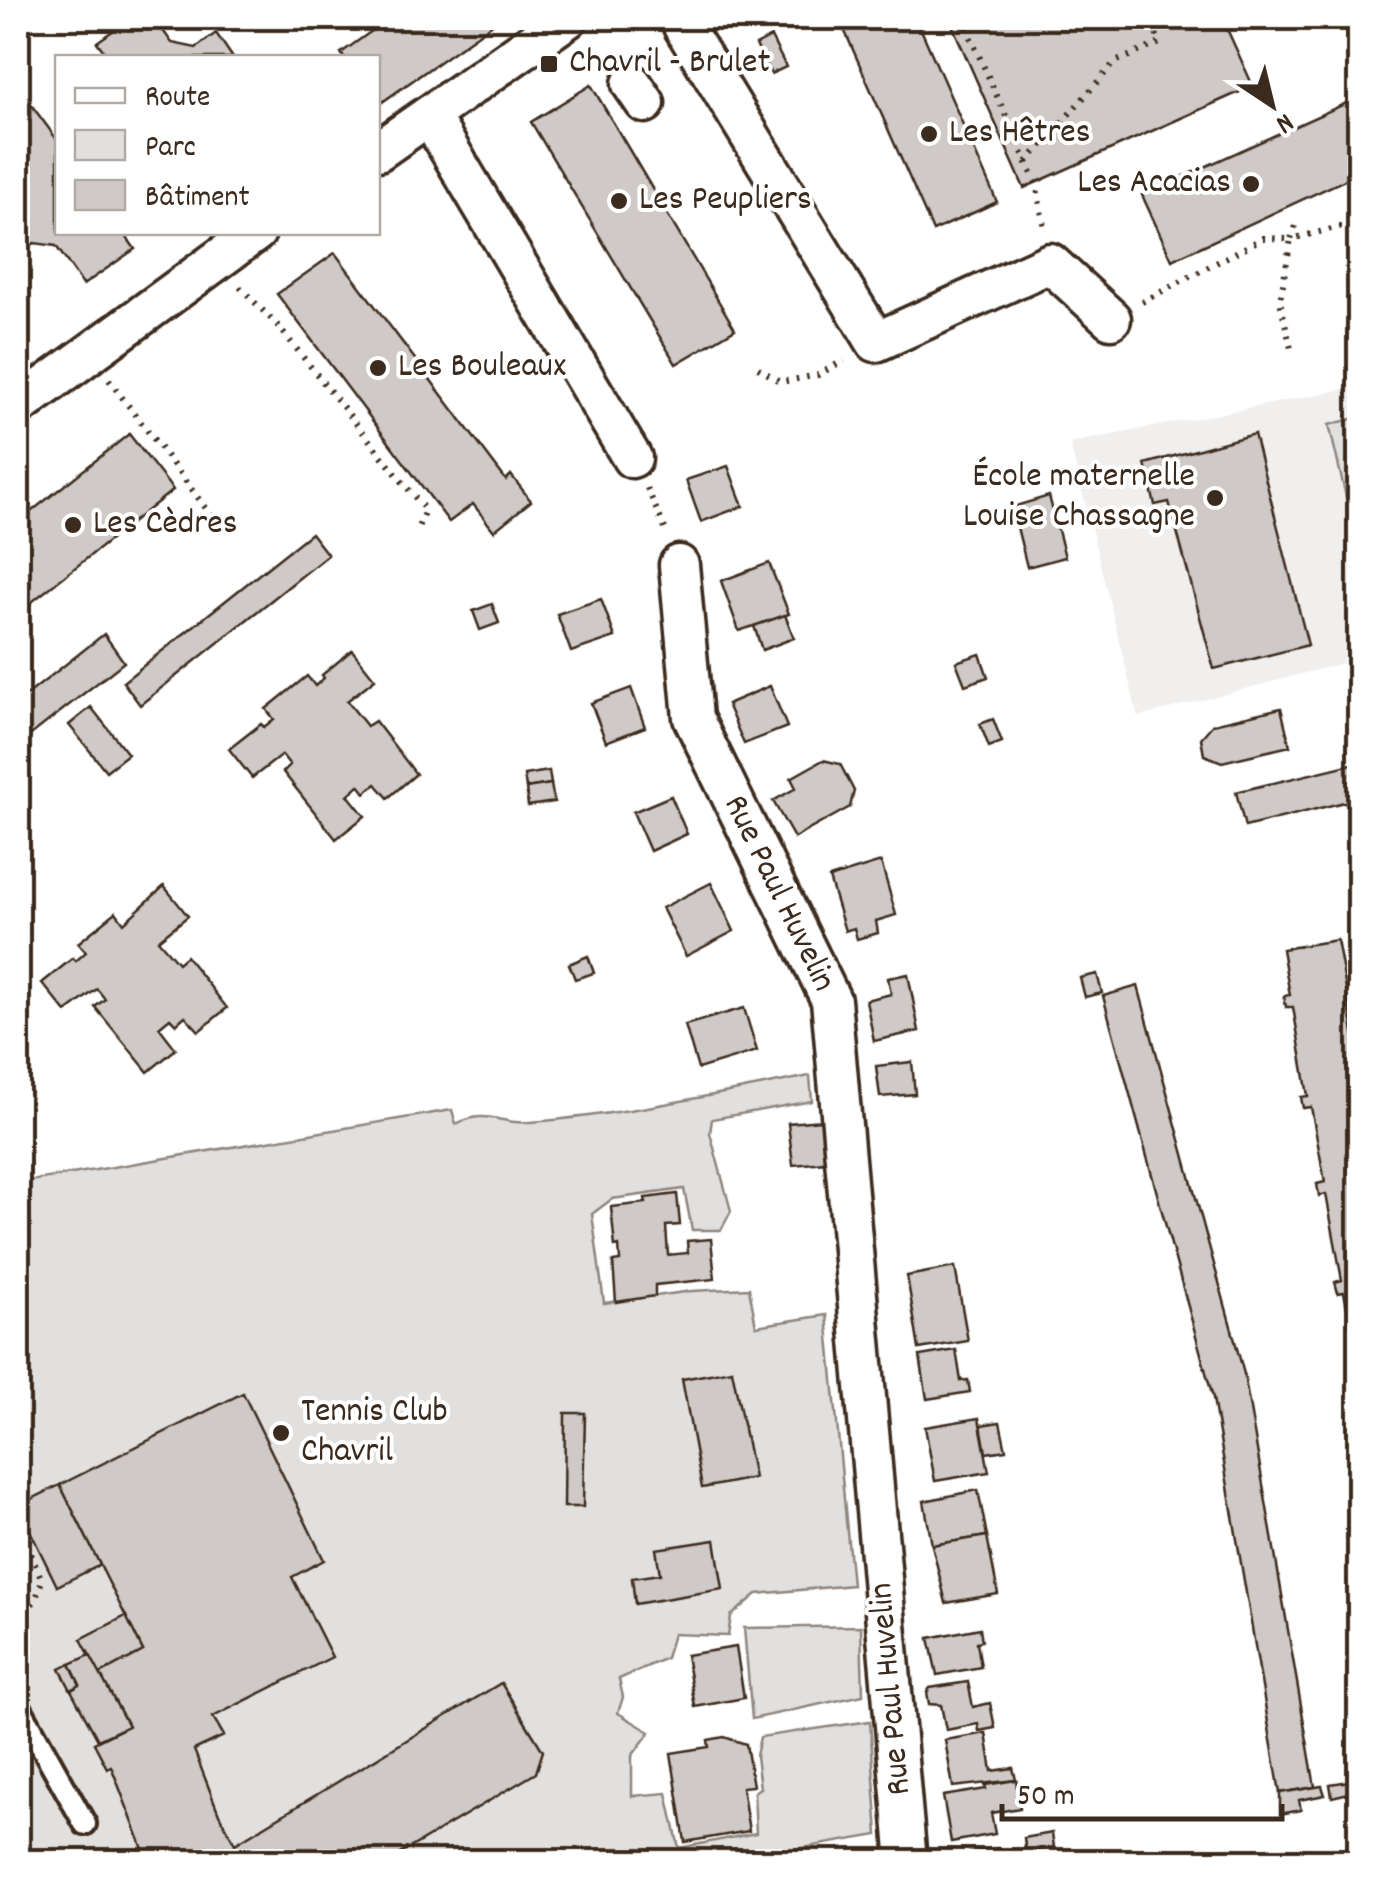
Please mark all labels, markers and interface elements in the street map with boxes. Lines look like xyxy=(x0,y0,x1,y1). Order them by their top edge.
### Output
place label: Chavril - Brulet xyxy=(569,39,770,89)
marker: Chavril - Brulet xyxy=(538,53,560,75)
legend xyxy=(55,55,380,235)
north arrow xyxy=(1222,55,1322,155)
text: Route xyxy=(145,78,210,121)
text: N xyxy=(1266,101,1301,142)
place label: Les Hêtres xyxy=(949,109,1091,159)
marker: Les Hêtres xyxy=(918,123,940,145)
text: Parc xyxy=(145,128,196,171)
place label: Les Acacias xyxy=(1077,159,1231,209)
marker: Les Acacias xyxy=(1240,173,1262,195)
place label: Les Peupliers xyxy=(639,176,812,226)
text: Bâtiment xyxy=(145,178,250,221)
marker: Les Peupliers xyxy=(608,190,630,212)
place label: Les Bouleaux xyxy=(398,343,566,393)
marker: Les Bouleaux xyxy=(367,357,389,379)
place label: École maternelle Louise Chassagne xyxy=(963,453,1195,543)
marker: École maternelle Louise Chassagne xyxy=(1204,487,1226,509)
place label: Les Cèdres xyxy=(93,500,237,550)
marker: Les Cèdres xyxy=(62,514,84,536)
street label: Rue Paul Huvelin xyxy=(709,787,847,1001)
place label: Tennis Club Chavril xyxy=(301,1388,448,1478)
marker: Tennis Club Chavril xyxy=(270,1422,292,1444)
street label: Rue Paul Huvelin xyxy=(858,1581,926,1797)
scale bar xyxy=(1002,1759,1282,1821)
text: 50 m xyxy=(1017,1777,1075,1820)

